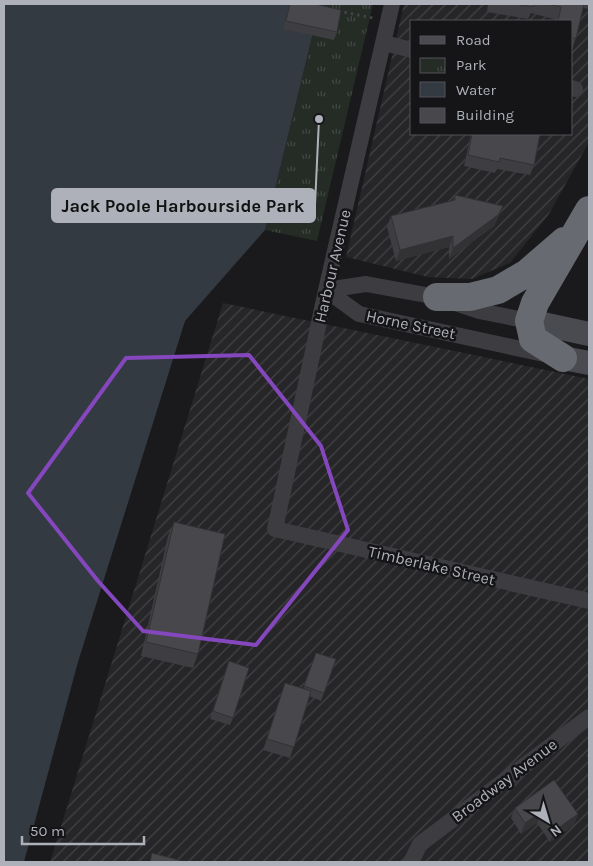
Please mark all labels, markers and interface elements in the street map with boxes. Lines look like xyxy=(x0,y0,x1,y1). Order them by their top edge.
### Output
legend xyxy=(410,20,573,135)
text: Road xyxy=(456,31,491,49)
text: Park xyxy=(456,56,486,74)
text: Water xyxy=(456,81,497,99)
text: Building xyxy=(456,106,514,124)
callout: Jack Poole Harbourside Park xyxy=(52,189,315,222)
text: Jack Poole Harbourside Park xyxy=(62,195,305,217)
street label: Harbour Avenue xyxy=(310,208,355,324)
street label: Horne Street xyxy=(364,306,457,343)
street label: Timberlake Street xyxy=(367,542,497,589)
street label: Broadway Avenue xyxy=(448,735,561,826)
north arrow xyxy=(523,796,573,846)
scale bar xyxy=(22,814,145,846)
text: N xyxy=(547,821,565,841)
text: 50 m xyxy=(30,822,65,840)

